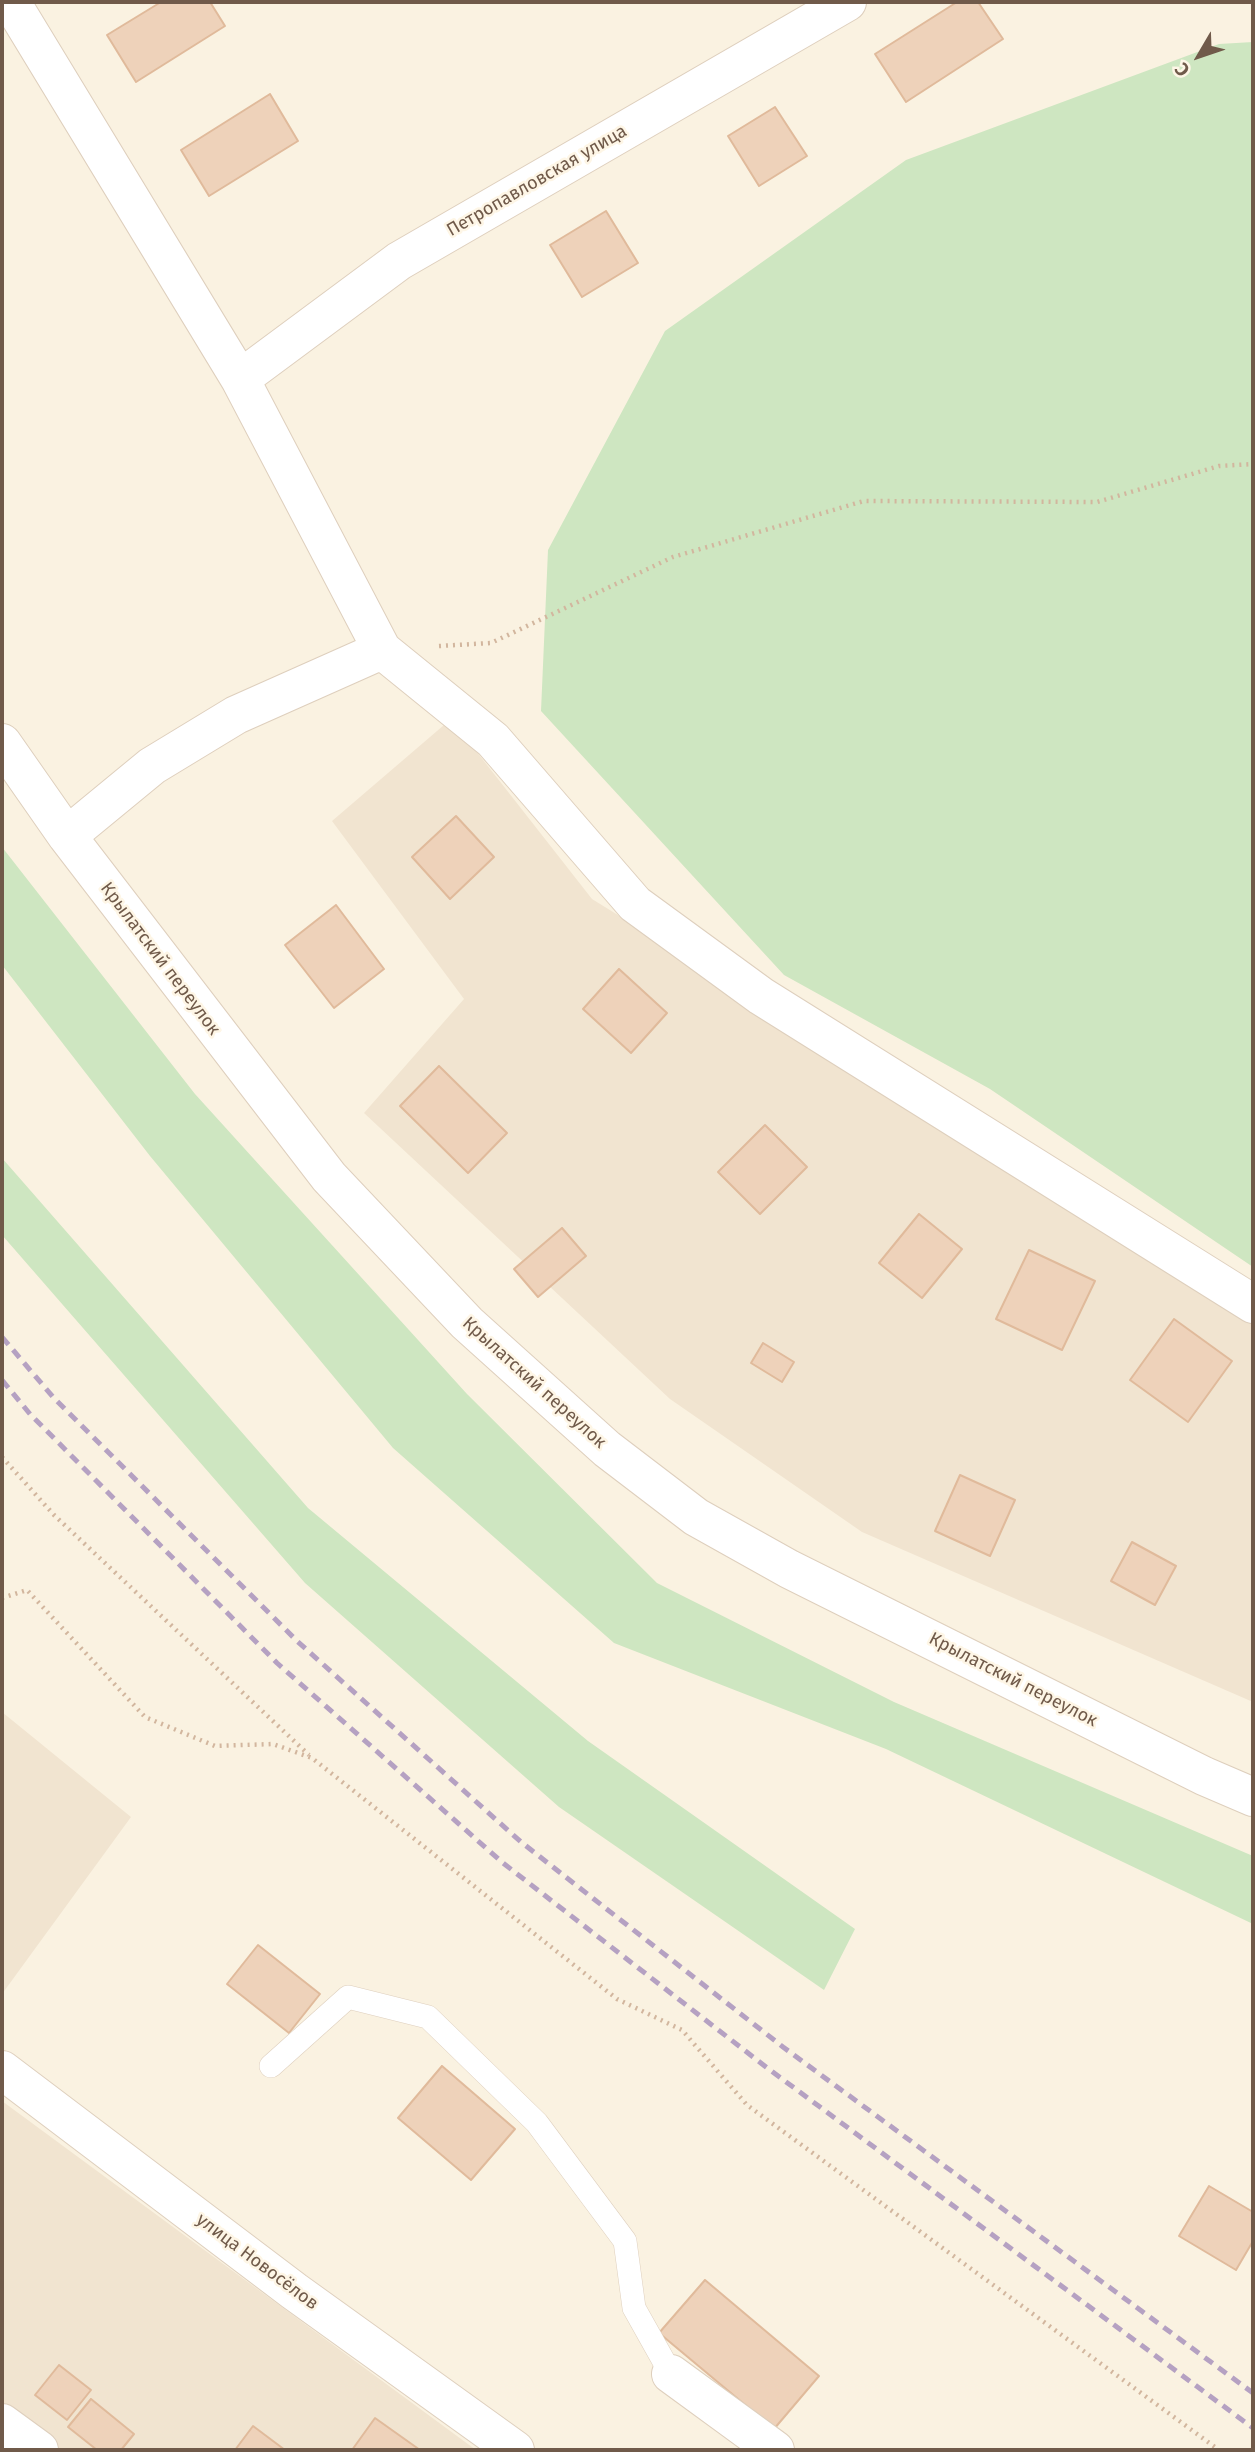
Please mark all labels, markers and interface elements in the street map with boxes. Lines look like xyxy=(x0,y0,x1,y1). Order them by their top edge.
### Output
north arrow xyxy=(1164,21,1234,91)
text: С xyxy=(1170,58,1195,81)
street label: Петропавловская улица xyxy=(443,121,631,241)
street label: Крылатский переулок xyxy=(95,878,225,1040)
street label: Крылатский переулок xyxy=(458,1313,610,1453)
street label: Крылатский переулок xyxy=(925,1628,1101,1732)
street label: улица Новосёлов xyxy=(192,2209,322,2315)

